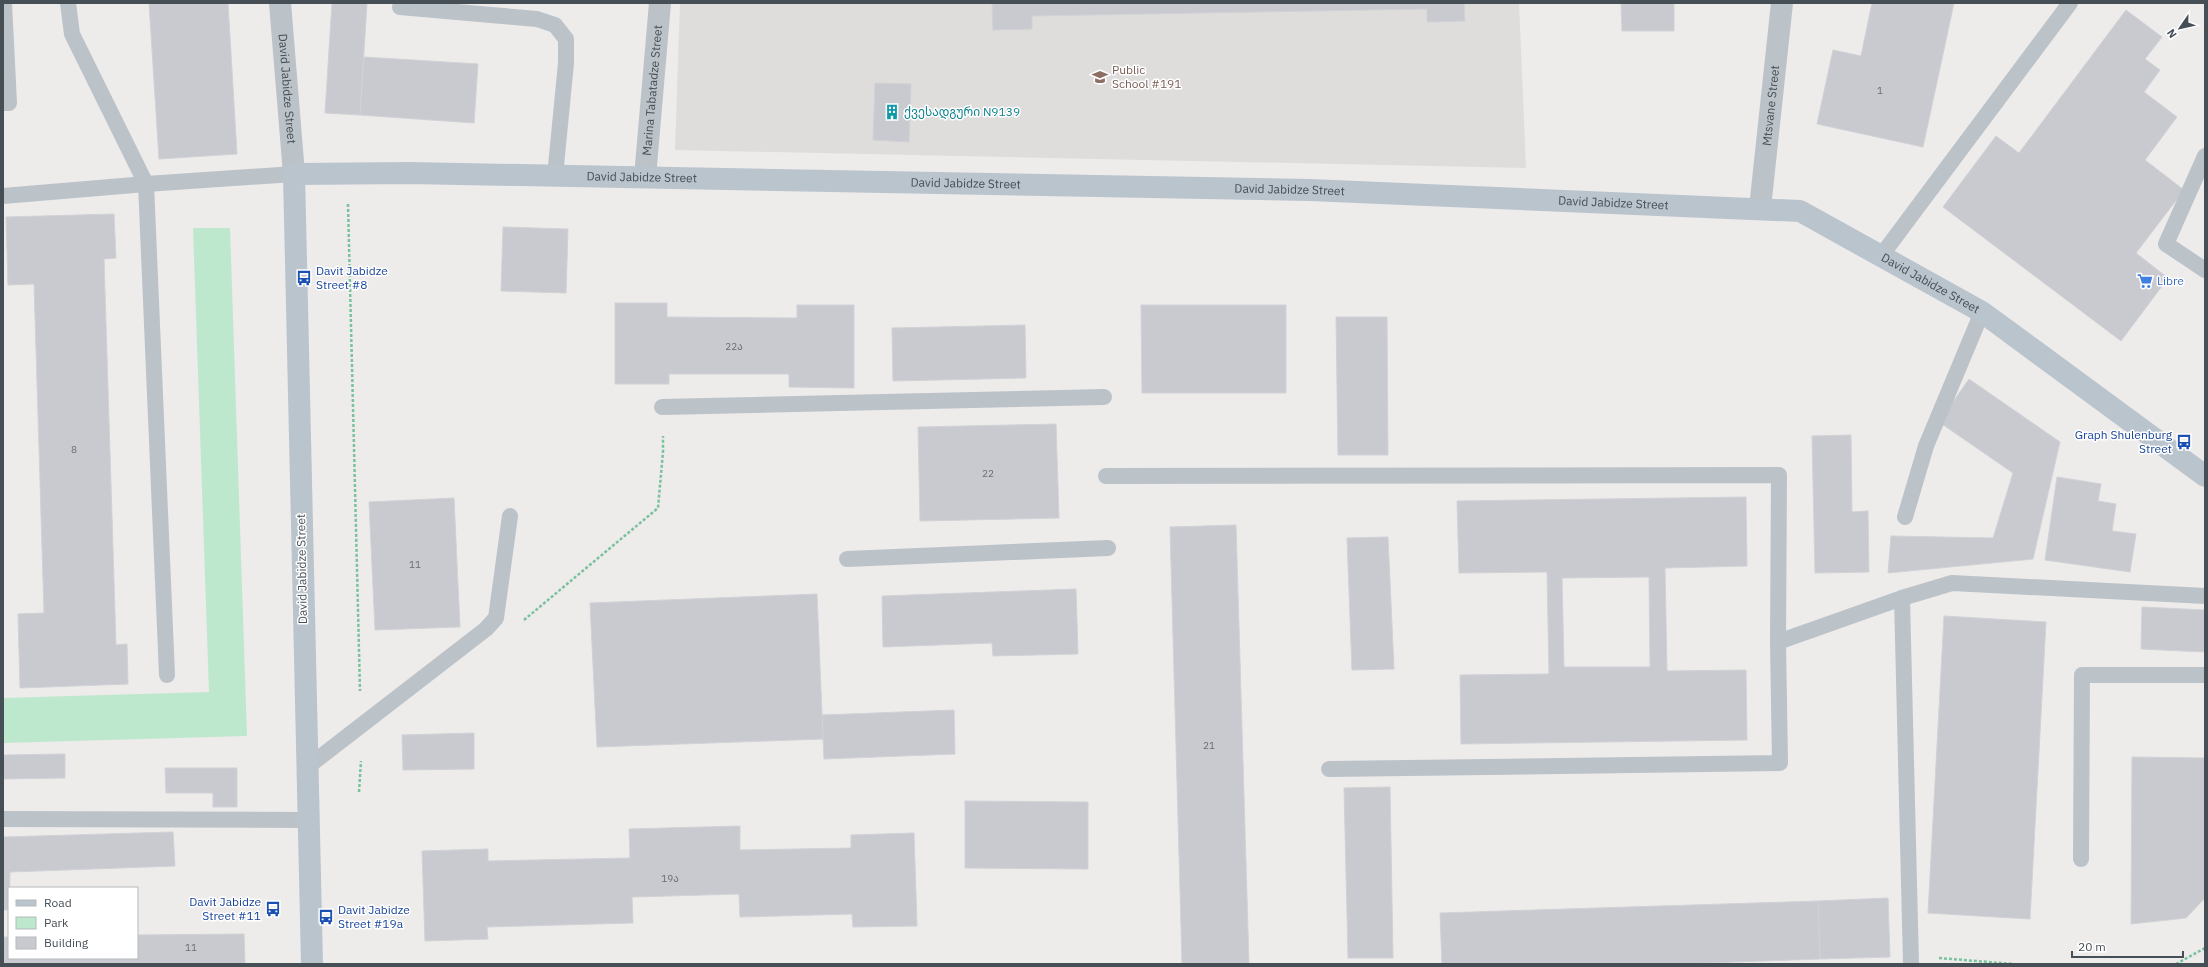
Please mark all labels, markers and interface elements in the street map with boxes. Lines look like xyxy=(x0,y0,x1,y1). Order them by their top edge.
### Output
north arrow xyxy=(2160,8,2200,48)
street label: Marina Tabatadze Street xyxy=(639,24,665,156)
text: N xyxy=(2164,26,2180,41)
street label: David Jabidze Street xyxy=(276,33,299,144)
place label: Public School #191 xyxy=(1112,62,1182,91)
street label: Mtsvane Street xyxy=(1759,64,1782,147)
school or university icon: Public School #191 xyxy=(1091,68,1109,86)
house number: 1 xyxy=(1877,84,1883,97)
building icon: ქვესადგური N9139 xyxy=(883,103,901,121)
place label: ქვესადგური N9139 xyxy=(904,104,1020,120)
street label: David Jabidze Street xyxy=(586,168,697,185)
street label: David Jabidze Street xyxy=(910,174,1021,192)
street label: David Jabidze Street xyxy=(1234,181,1345,198)
street label: David Jabidze Street xyxy=(1558,193,1669,212)
street label: David Jabidze Street xyxy=(1879,250,1983,316)
place label: Davit Jabidze Street #8 xyxy=(316,263,388,292)
bus stop icon: Davit Jabidze Street #8 xyxy=(295,269,313,287)
supermarket icon: Libre xyxy=(2136,272,2154,290)
place label: Libre xyxy=(2157,273,2184,288)
house number: 22ა xyxy=(725,340,743,353)
place label: Graph Shulenburg Street xyxy=(2075,427,2173,456)
bus stop icon: Graph Shulenburg Street xyxy=(2175,433,2193,451)
house number: 8 xyxy=(71,443,77,456)
house number: 22 xyxy=(982,467,994,480)
street label: David Jabidze Street xyxy=(293,514,310,624)
house number: 11 xyxy=(409,558,421,571)
house number: 21 xyxy=(1203,739,1215,752)
house number: 19ა xyxy=(661,872,679,885)
legend xyxy=(8,887,138,959)
place label: Davit Jabidze Street #11 xyxy=(189,894,261,923)
text: Road xyxy=(44,895,72,910)
bus stop icon: Davit Jabidze Street #11 xyxy=(264,900,282,918)
place label: Davit Jabidze Street #19a xyxy=(338,902,410,931)
bus stop icon: Davit Jabidze Street #19a xyxy=(317,908,335,926)
text: Park xyxy=(44,915,69,930)
scale bar xyxy=(2072,933,2183,959)
text: Building xyxy=(44,935,89,950)
text: 20 m xyxy=(2078,939,2106,954)
house number: 11 xyxy=(185,941,197,954)

